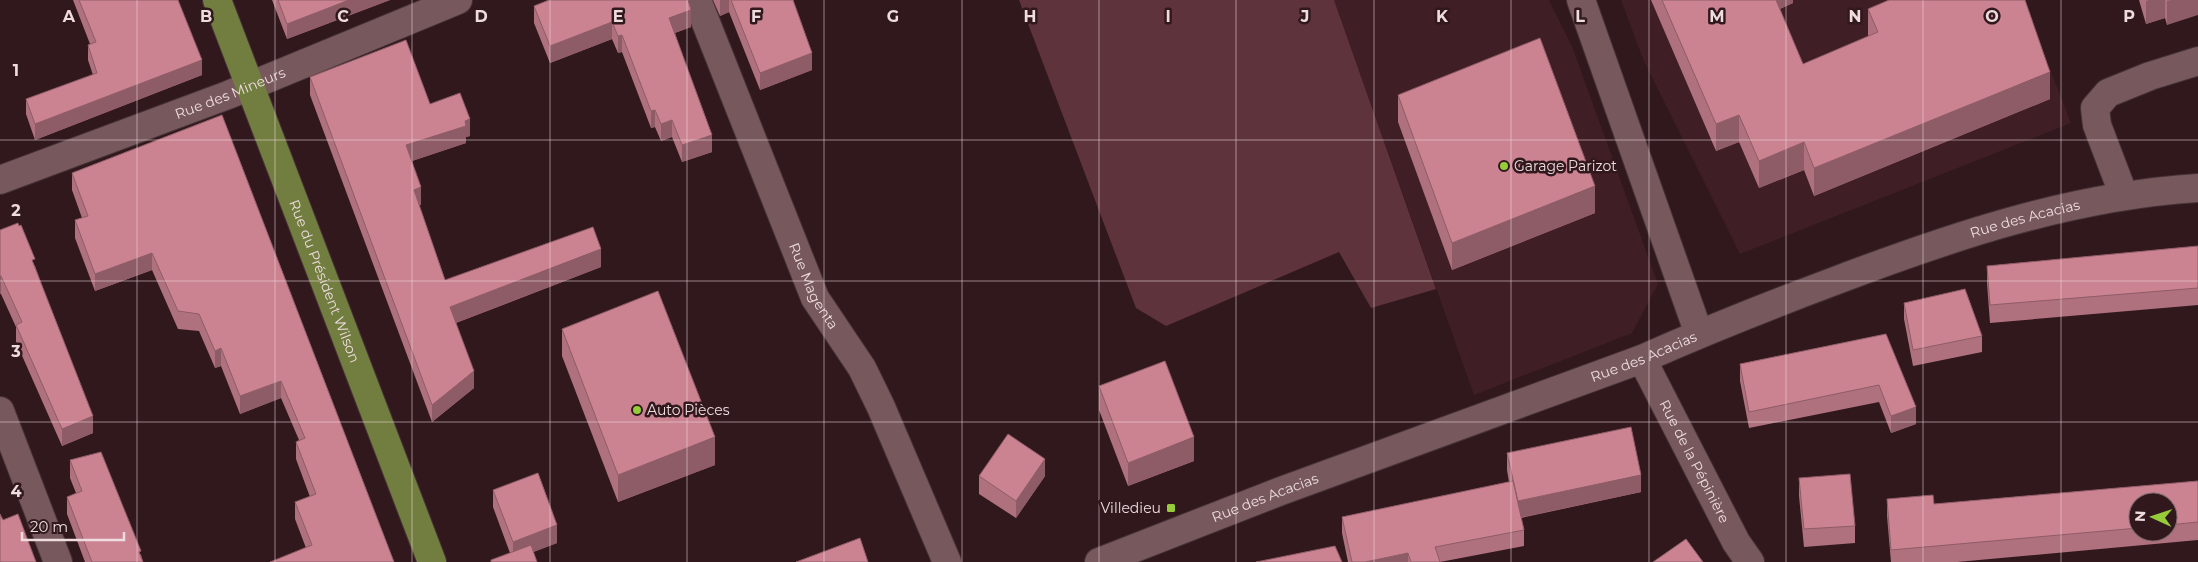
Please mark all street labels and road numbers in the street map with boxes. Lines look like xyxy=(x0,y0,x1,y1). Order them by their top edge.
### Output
street label: Rue des Mineurs xyxy=(172,63,288,123)
street label: Rue des Acacias xyxy=(1968,196,2082,242)
street label: Rue du Président Wilson xyxy=(285,197,364,365)
street label: Rue Magenta xyxy=(785,240,842,333)
street label: Rue des Acacias xyxy=(1588,327,1700,386)
street label: Rue de la Pépinière xyxy=(1655,397,1734,526)
street label: Rue des Acacias xyxy=(1209,469,1321,526)

